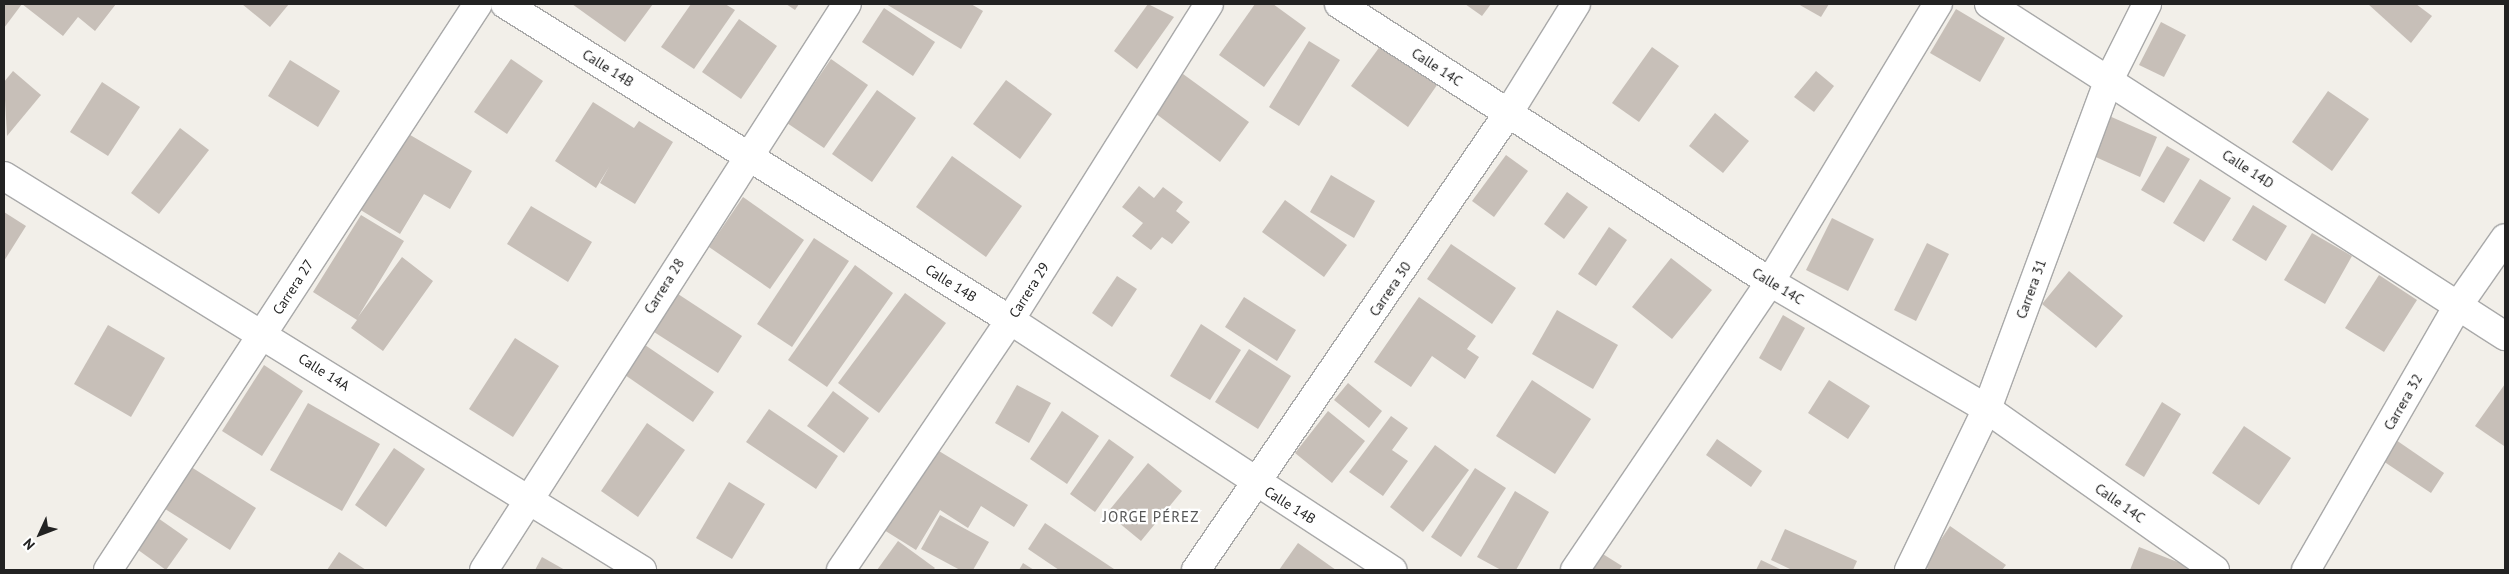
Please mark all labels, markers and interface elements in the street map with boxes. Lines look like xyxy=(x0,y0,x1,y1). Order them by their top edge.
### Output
street label: Calle 14C xyxy=(1409,44,1465,90)
street label: Calle 14B xyxy=(579,46,637,90)
street label: Calle 14D xyxy=(2219,146,2277,192)
street label: Carrera 28 xyxy=(640,255,688,317)
street label: Carrera 27 xyxy=(269,256,317,318)
street label: Carrera 31 xyxy=(2012,257,2050,321)
street label: Carrera 29 xyxy=(1005,259,1053,321)
street label: Carrera 30 xyxy=(1366,259,1414,319)
street label: Calle 14B xyxy=(922,261,980,305)
street label: Calle 14C xyxy=(1749,264,1807,308)
street label: Calle 14A xyxy=(295,350,353,394)
street label: Carrera 32 xyxy=(2380,371,2426,433)
street label: Calle 14C xyxy=(2092,480,2148,526)
street label: Calle 14B xyxy=(1261,483,1319,527)
district label: JORGE PÉREZ xyxy=(1101,508,1201,526)
north arrow xyxy=(15,509,65,559)
text: N xyxy=(19,535,39,554)

